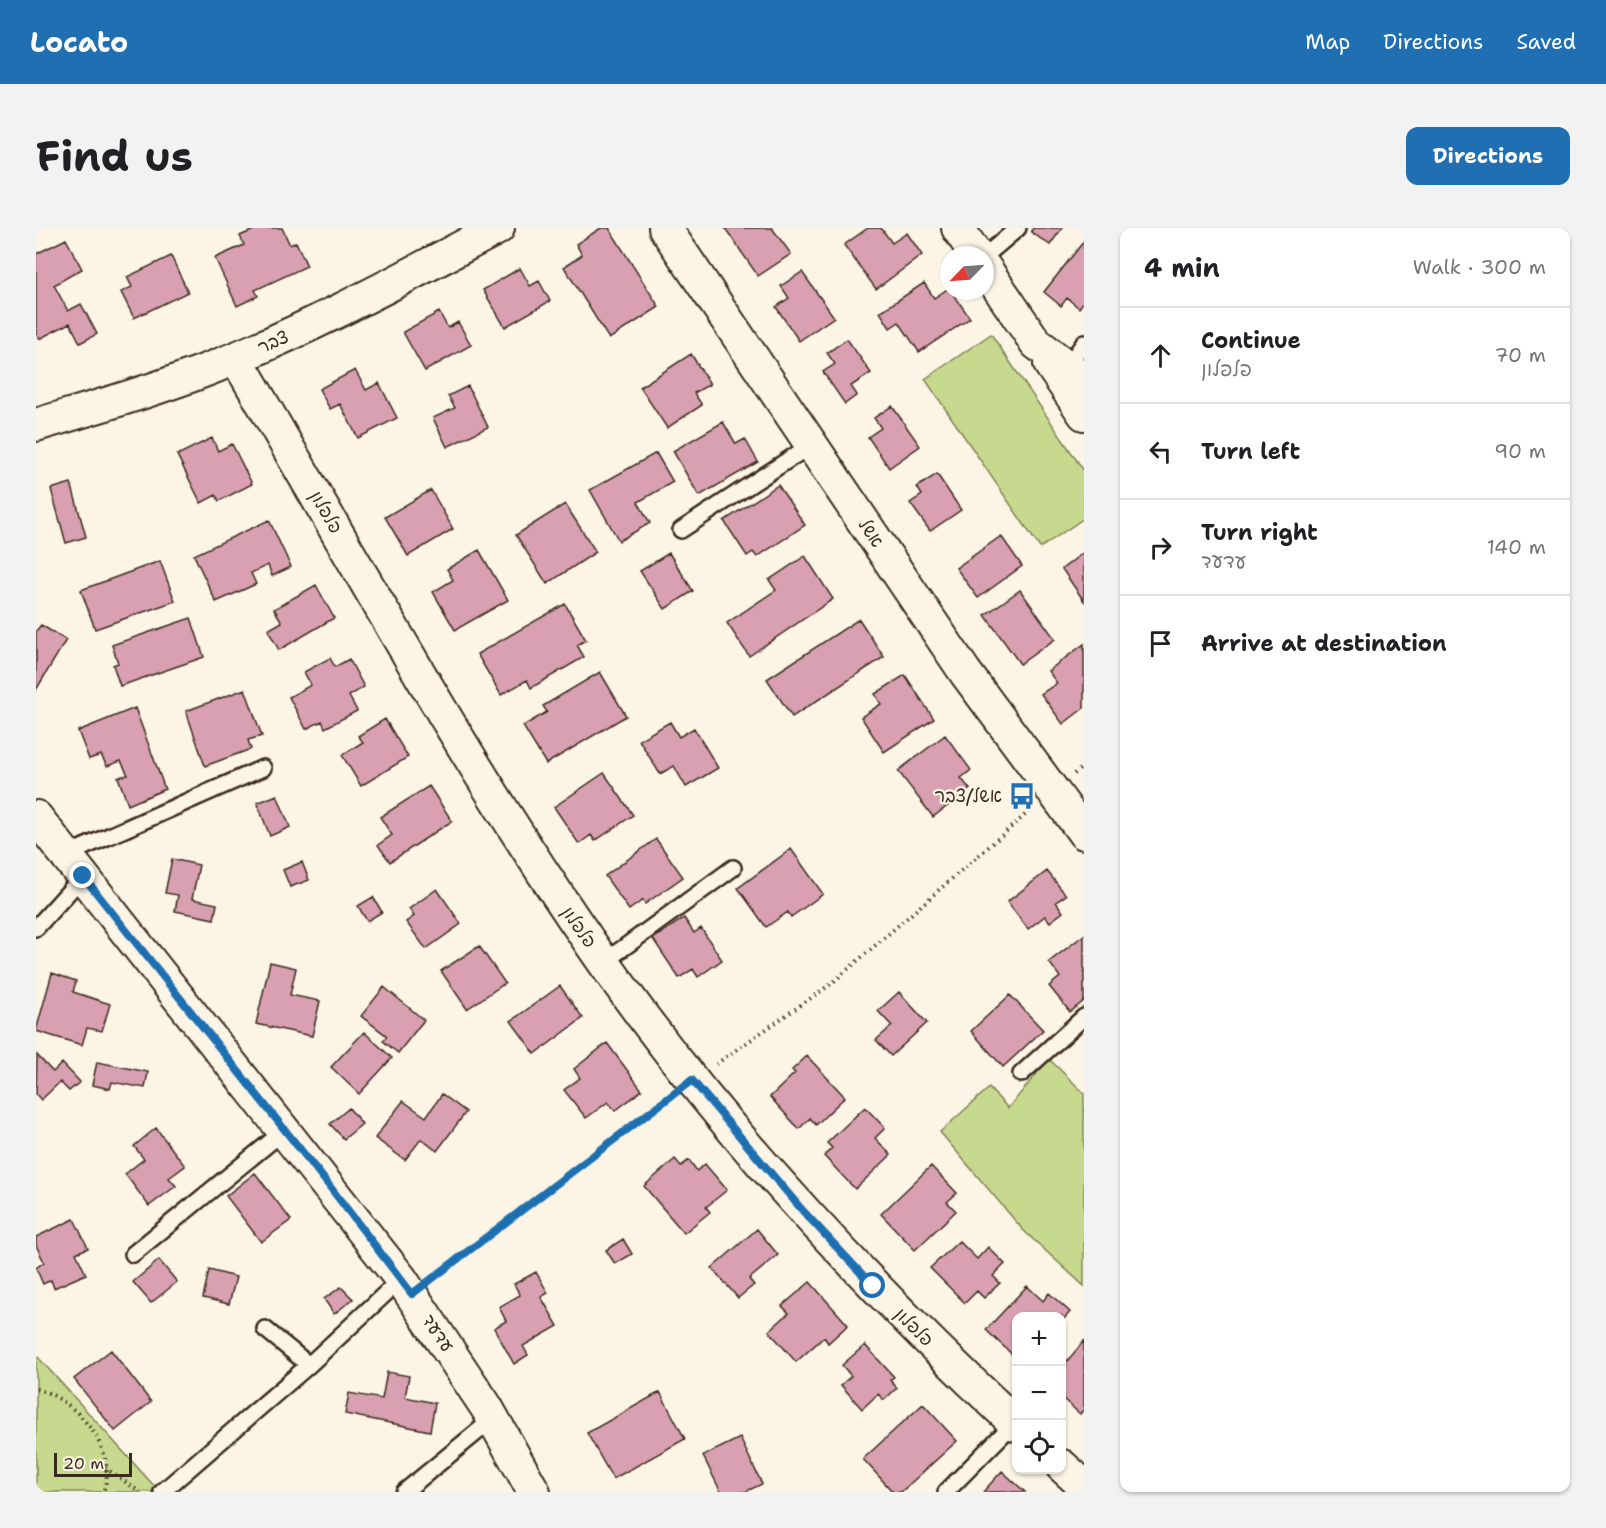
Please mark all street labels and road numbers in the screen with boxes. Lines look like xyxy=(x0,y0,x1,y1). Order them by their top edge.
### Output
street label: צבר xyxy=(254,325,292,359)
street label: פלפלון xyxy=(304,486,348,538)
street label: אשל xyxy=(853,514,889,552)
street label: פלפלון xyxy=(556,901,602,953)
street label: פלפלון xyxy=(889,1302,939,1352)
street label: עדעד xyxy=(417,1309,459,1357)

